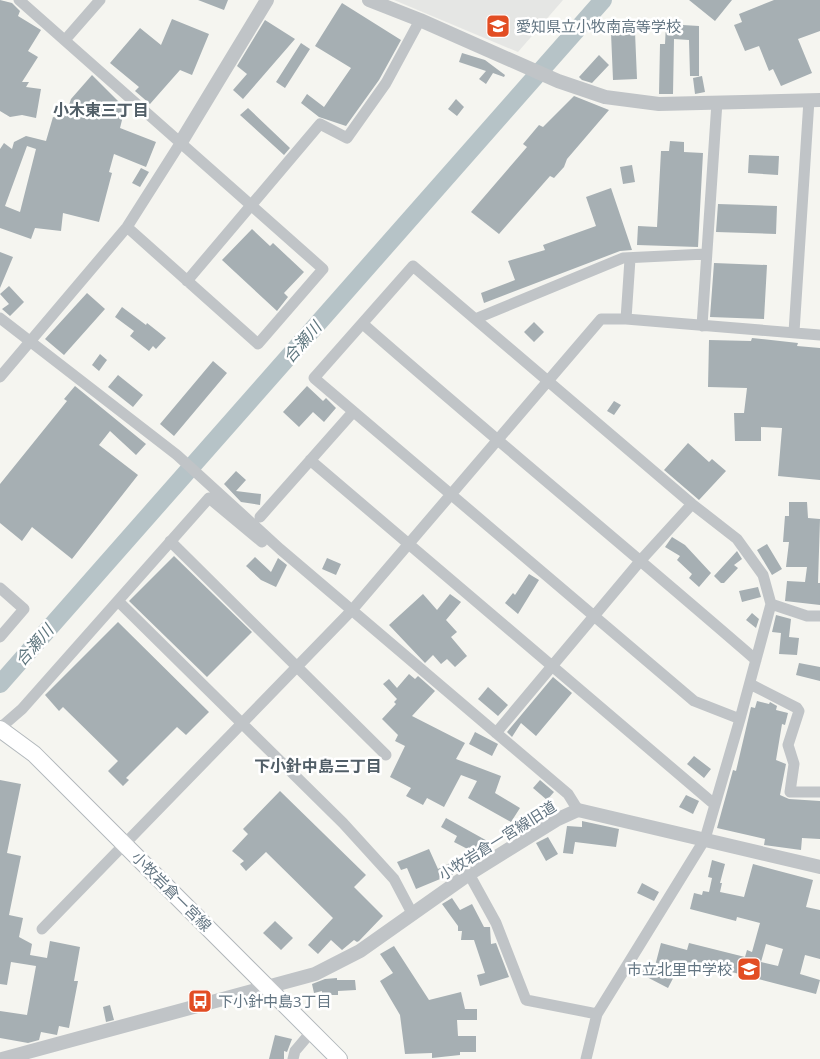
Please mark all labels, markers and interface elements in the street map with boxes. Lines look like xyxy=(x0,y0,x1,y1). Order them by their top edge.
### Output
school or university icon: 愛知県立小牧南高等学校 xyxy=(485,13,511,39)
place label: 愛知県立小牧南高等学校 xyxy=(516,16,681,36)
district label: 小木東三丁目 xyxy=(53,99,149,121)
water label: 合瀬川 xyxy=(278,315,327,367)
water label: 合瀬川 xyxy=(10,618,59,670)
district label: 下小針中島三丁目 xyxy=(254,755,382,777)
street label: 小牧岩倉一宮線旧道 xyxy=(434,796,560,884)
street label: 小牧岩倉一宮線 xyxy=(128,847,216,935)
school or university icon: 市立北里中学校 xyxy=(736,956,762,982)
place label: 市立北里中学校 xyxy=(627,959,732,979)
bus stop icon: 下小針中島3丁目 xyxy=(187,988,213,1014)
place label: 下小針中島3丁目 xyxy=(218,991,332,1011)

